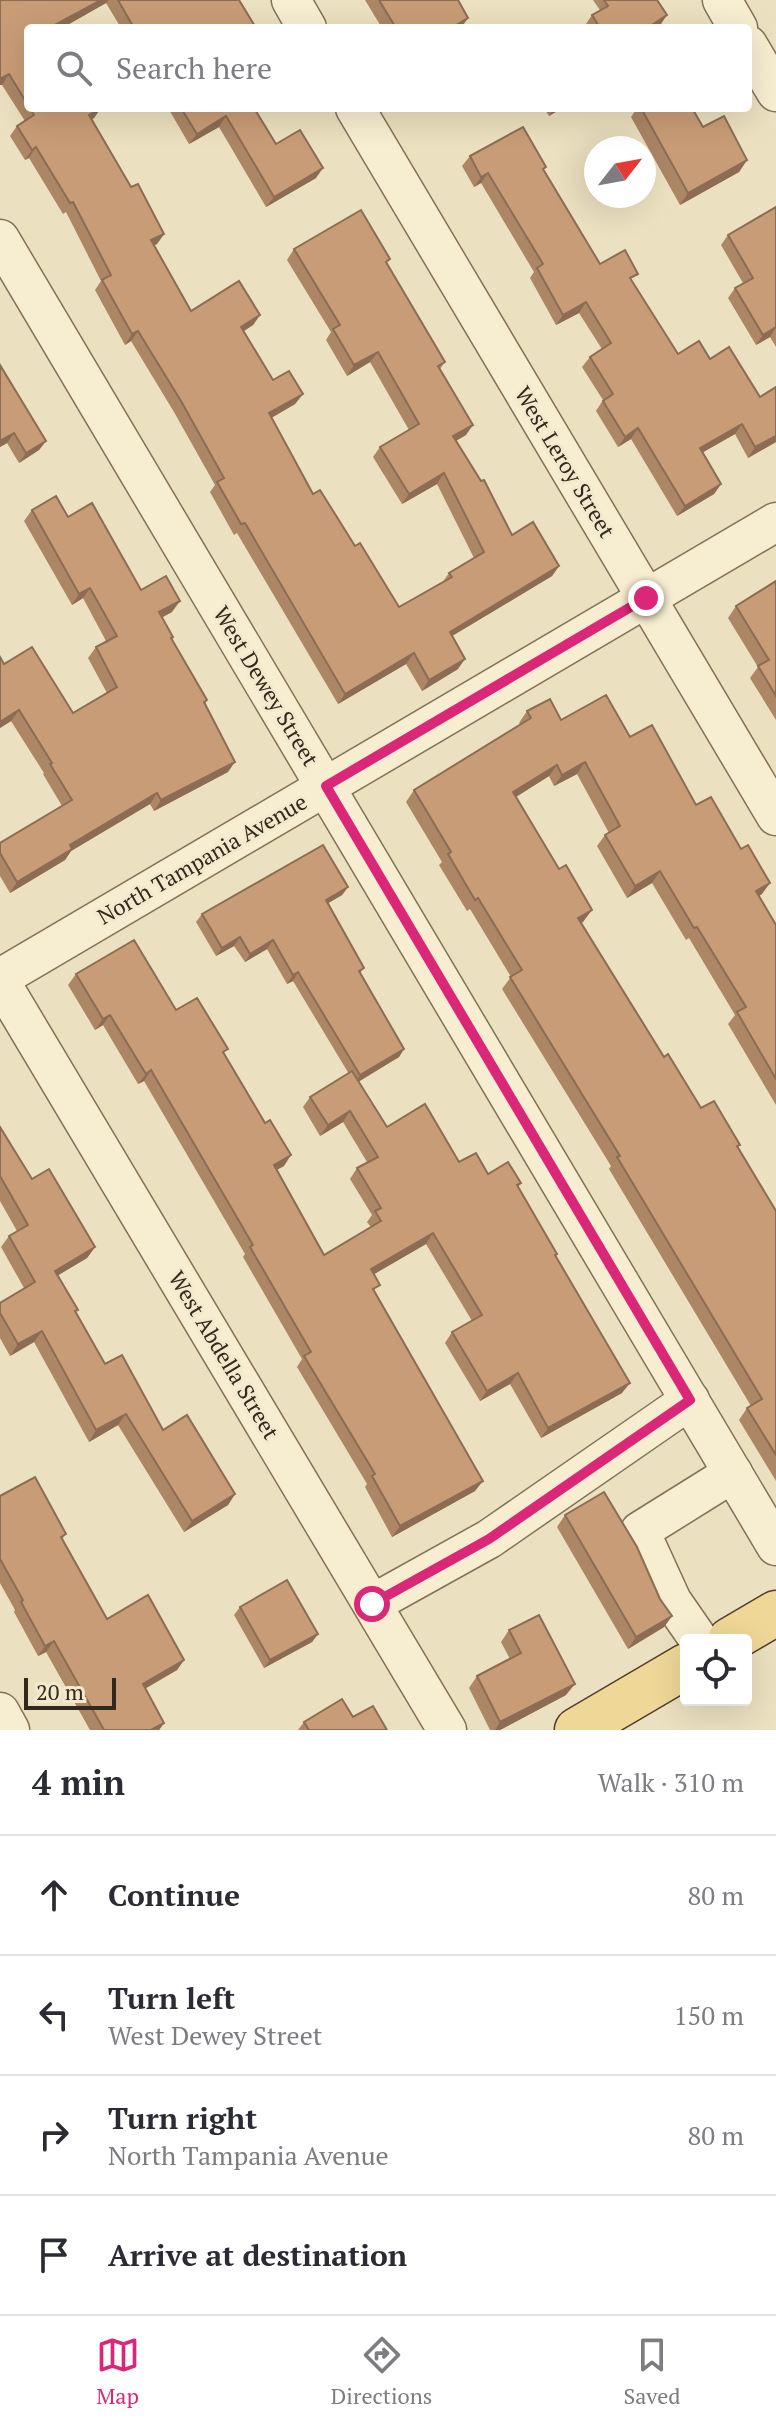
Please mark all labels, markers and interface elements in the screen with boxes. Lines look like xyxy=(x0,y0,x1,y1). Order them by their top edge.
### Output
search box xyxy=(24,24,752,112)
icon: search xyxy=(52,46,96,90)
text: Search here xyxy=(116,48,272,88)
north arrow xyxy=(584,136,656,208)
street label: West Leroy Street xyxy=(509,381,622,543)
route end xyxy=(628,580,664,616)
street label: West Dewey Street xyxy=(207,601,326,771)
street label: North Tampania Avenue xyxy=(92,787,312,931)
street label: West Abdella Street xyxy=(163,1265,286,1444)
route start xyxy=(354,1586,390,1622)
map controls xyxy=(680,1634,752,1706)
button: locate xyxy=(680,1634,752,1706)
scale bar xyxy=(24,1674,116,1710)
text: 20 m xyxy=(36,1677,84,1706)
text: 4 min xyxy=(32,1760,125,1805)
text: Walk · 310 m xyxy=(598,1765,744,1799)
icon: ahead xyxy=(32,1873,76,1917)
text: Continue xyxy=(108,1875,240,1915)
text: 80 m xyxy=(688,1878,744,1912)
text: Turn left xyxy=(108,1978,235,2018)
icon: left xyxy=(32,1993,76,2037)
text: 150 m xyxy=(674,1998,744,2032)
text: West Dewey Street xyxy=(108,2018,322,2052)
text: Turn right xyxy=(108,2098,257,2138)
icon: right xyxy=(32,2113,76,2157)
text: 80 m xyxy=(688,2118,744,2152)
text: North Tampania Avenue xyxy=(108,2138,389,2172)
icon: arrive xyxy=(32,2233,76,2277)
text: Arrive at destination xyxy=(108,2235,407,2275)
tab: Map xyxy=(96,2333,140,2410)
tab: Directions xyxy=(331,2333,432,2410)
tab: Saved xyxy=(623,2333,680,2410)

